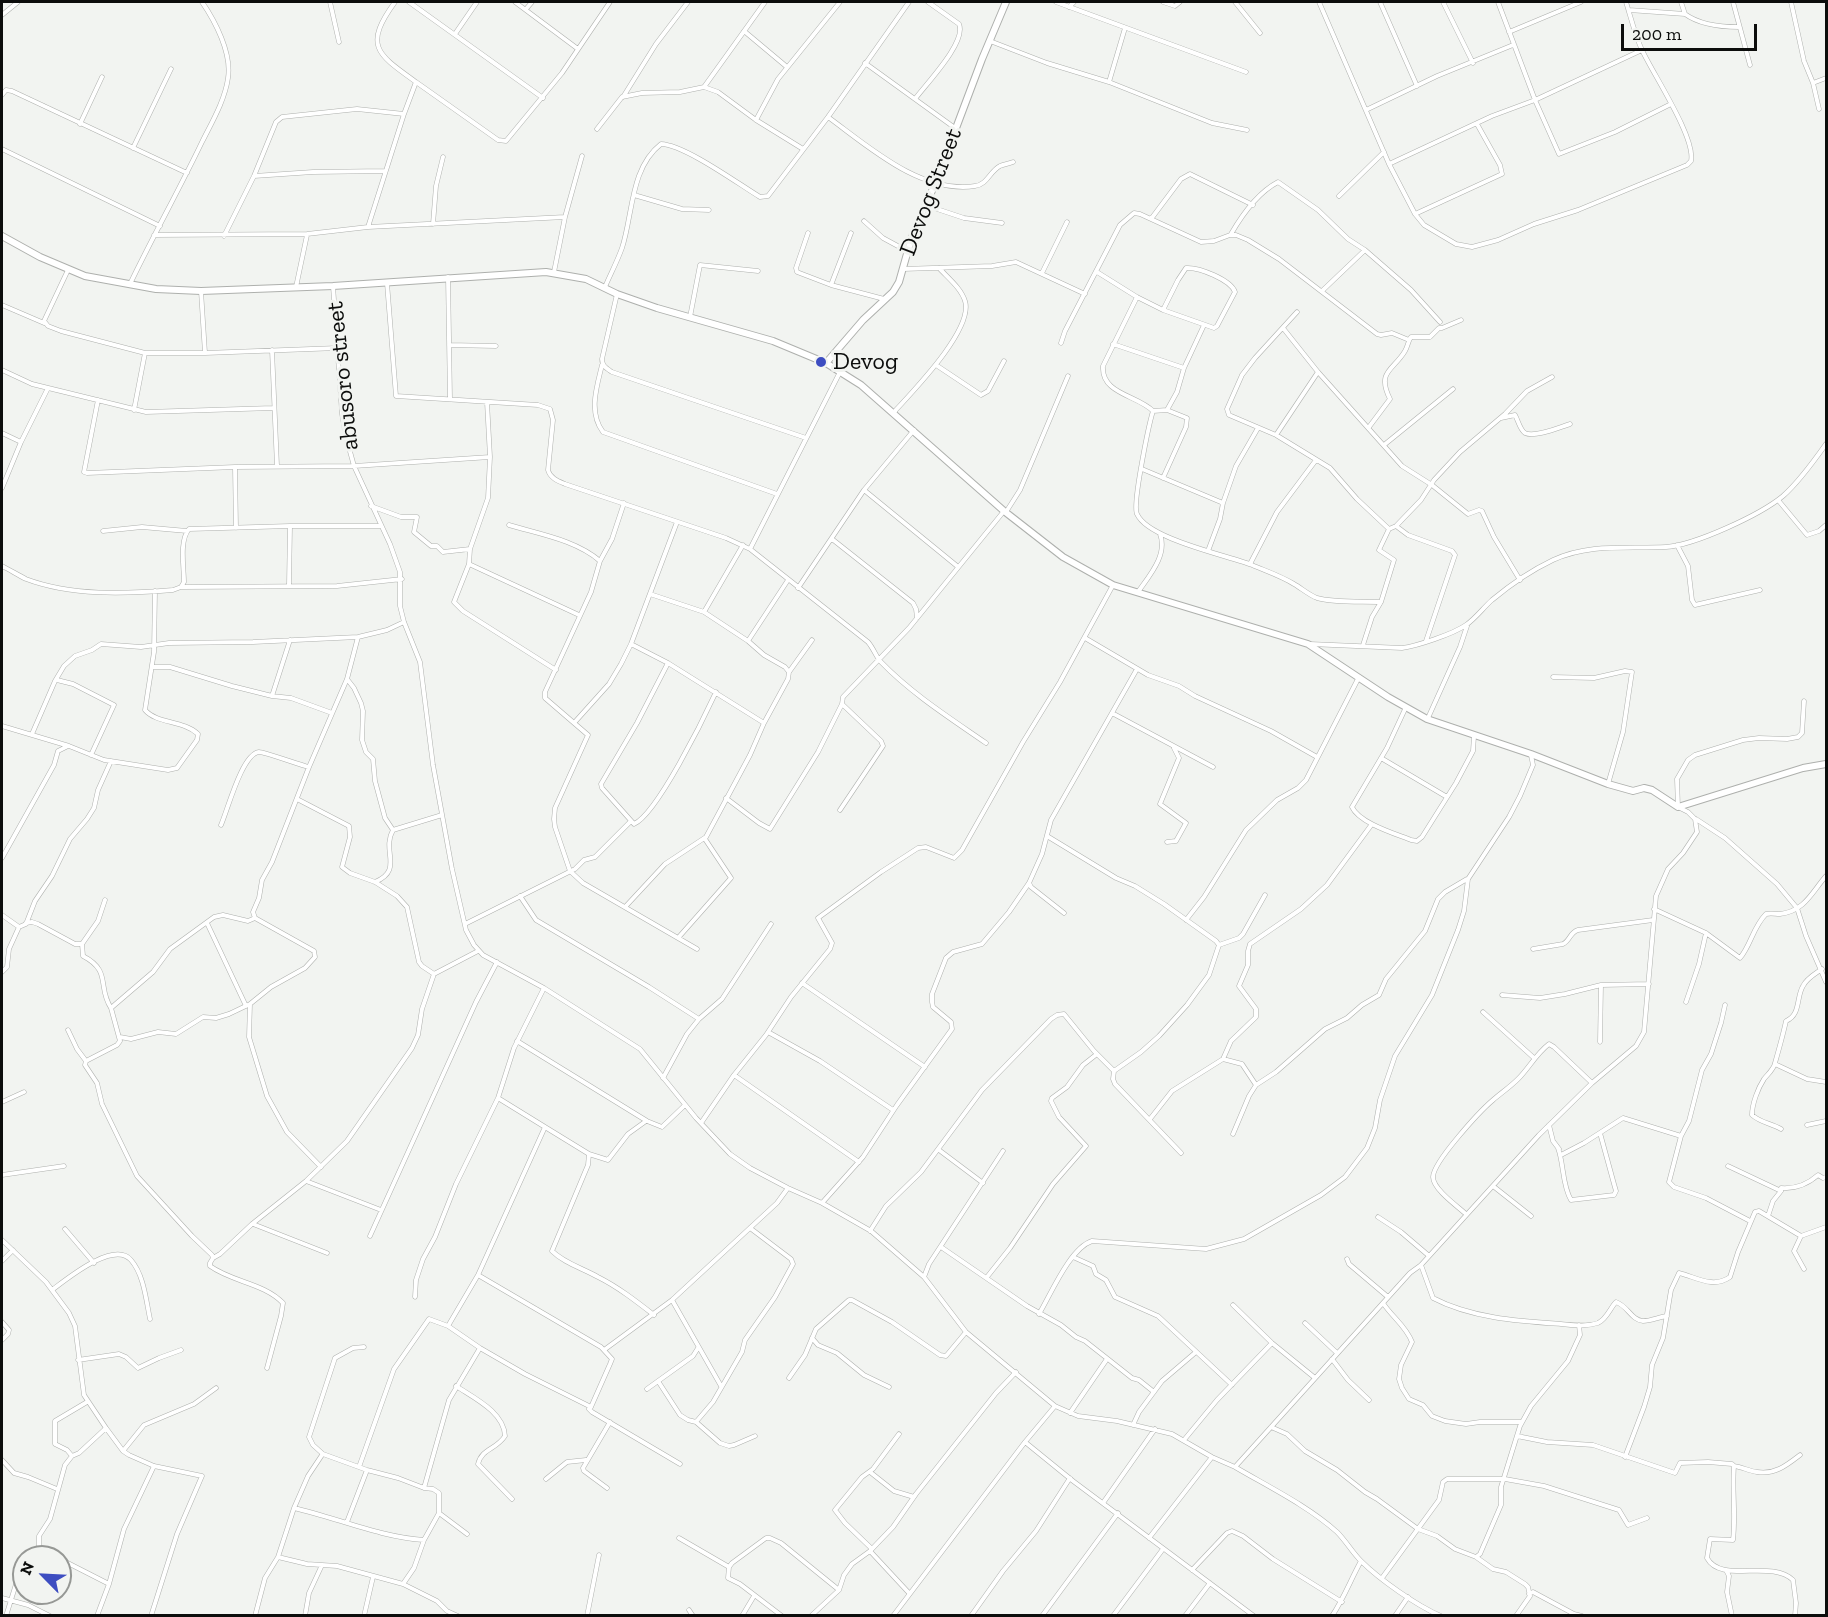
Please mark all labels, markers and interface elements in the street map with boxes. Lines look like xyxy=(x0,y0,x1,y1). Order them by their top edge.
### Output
scale bar xyxy=(1624,12,1760,50)
text: 200 m xyxy=(1632,23,1682,45)
street label: Devog Street xyxy=(894,124,968,260)
street label: abusoro street xyxy=(321,300,365,452)
place label: Devog xyxy=(833,348,898,376)
marker: Devog xyxy=(814,355,828,369)
north arrow xyxy=(12,1545,72,1605)
text: N xyxy=(16,1559,38,1578)

